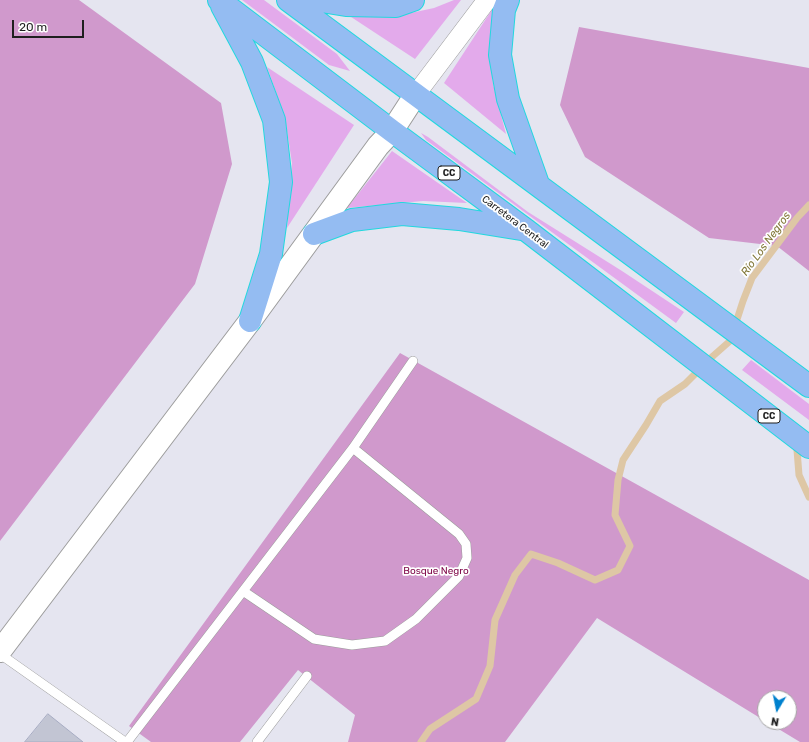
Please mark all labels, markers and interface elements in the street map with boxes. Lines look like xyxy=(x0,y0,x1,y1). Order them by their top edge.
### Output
scale bar xyxy=(14,12,86,38)
text: 20 m xyxy=(19,20,47,34)
road number: CC xyxy=(438,166,460,180)
street label: Carretera Central xyxy=(479,193,551,251)
water label: Río Los Negros xyxy=(738,209,794,279)
road number: CC xyxy=(758,409,780,423)
park label: Bosque Negro xyxy=(403,565,469,577)
north arrow xyxy=(757,690,797,730)
text: N xyxy=(770,714,780,728)

